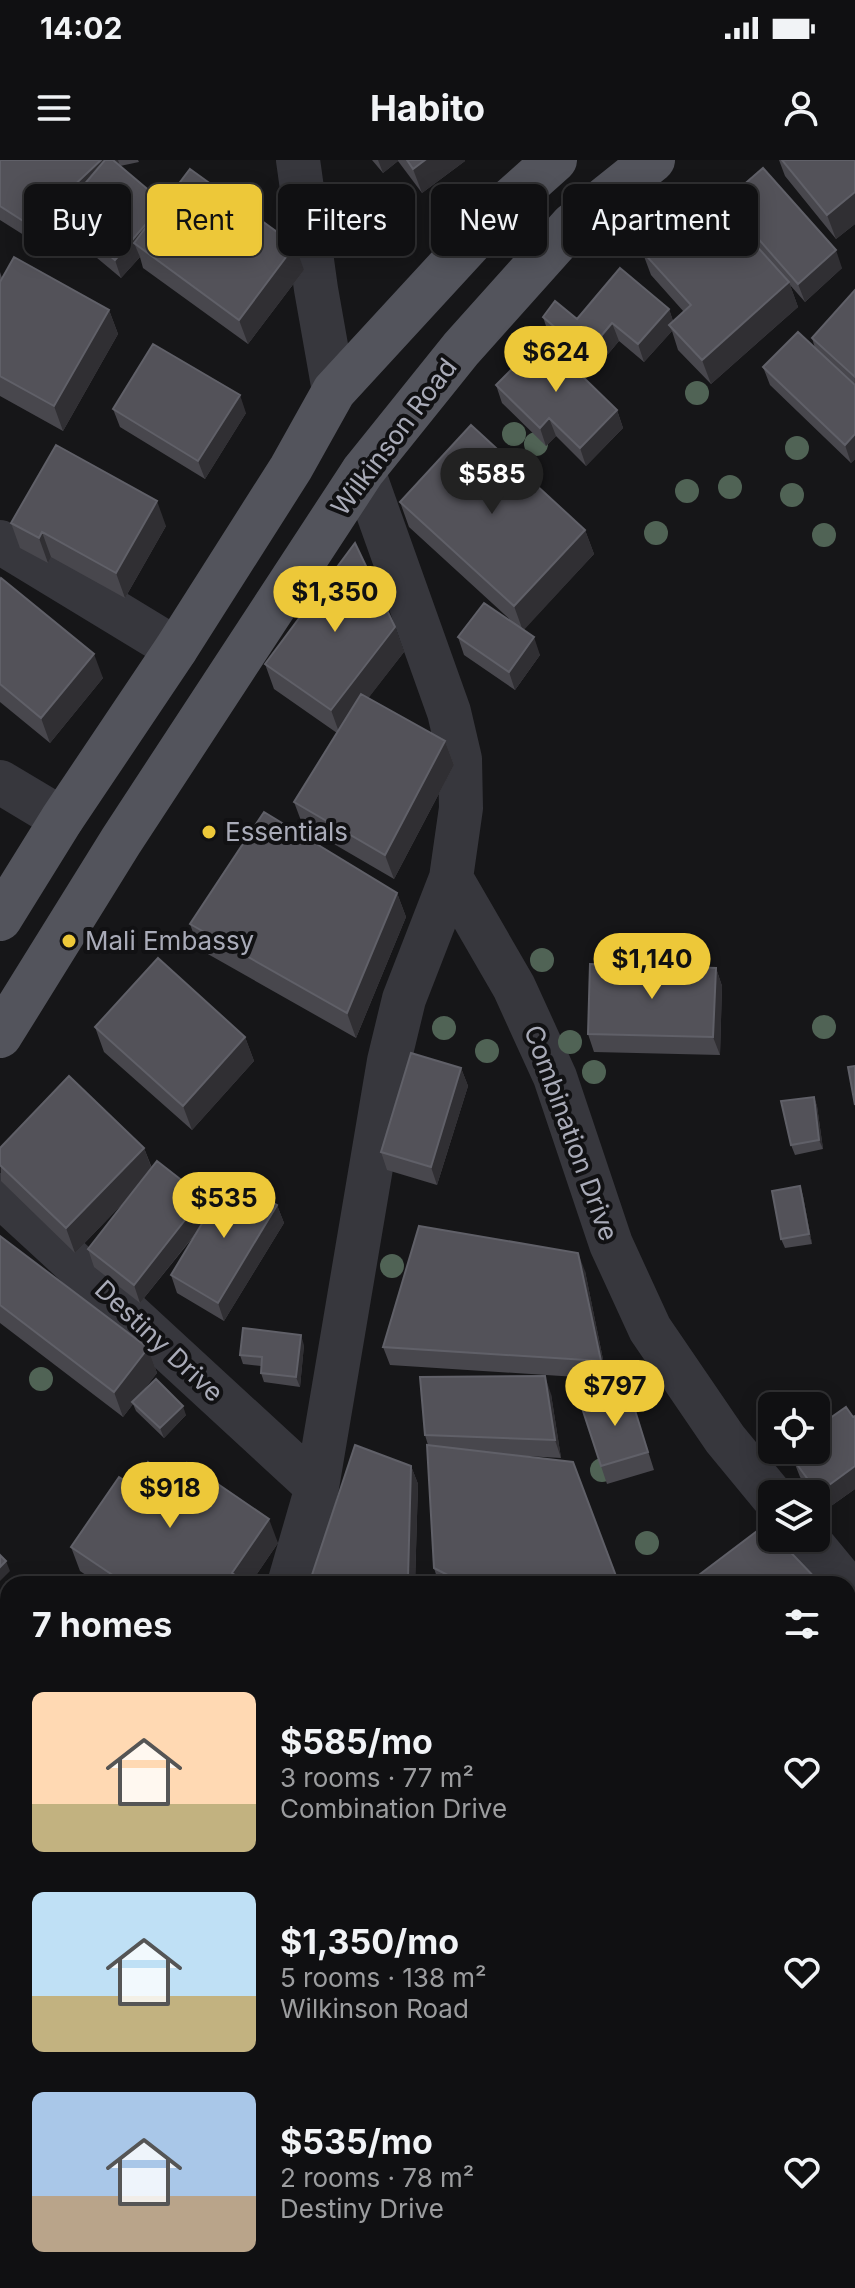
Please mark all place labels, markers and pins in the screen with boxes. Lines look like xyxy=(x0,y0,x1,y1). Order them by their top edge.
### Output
pin: $624 xyxy=(509,326,603,394)
pin: $585 xyxy=(445,448,539,516)
pin: $1,350 xyxy=(270,566,400,634)
place label: Essentials xyxy=(225,816,348,847)
marker: Essentials xyxy=(200,823,218,841)
place label: Mali Embassy xyxy=(85,925,254,956)
marker: Mali Embassy xyxy=(60,932,78,950)
pin: $1,140 xyxy=(587,933,717,1001)
pin: $535 xyxy=(177,1172,271,1240)
pin: $797 xyxy=(568,1360,662,1428)
pin: $918 xyxy=(123,1462,217,1530)

